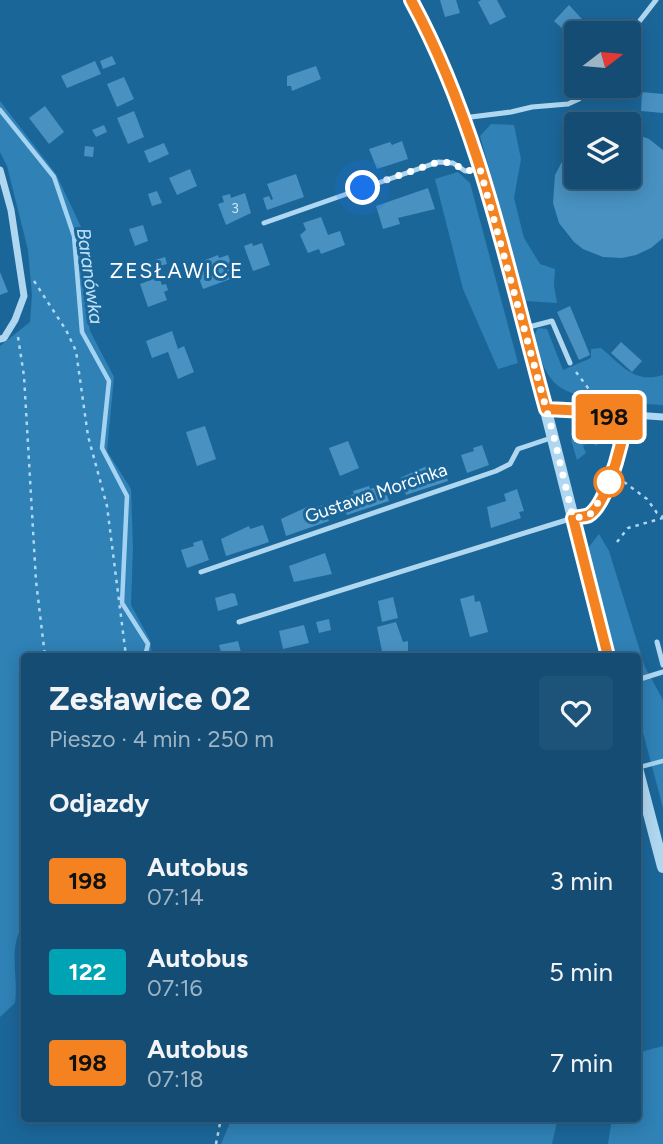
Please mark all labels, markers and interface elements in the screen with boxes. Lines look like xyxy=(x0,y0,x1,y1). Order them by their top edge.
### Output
north arrow xyxy=(564,21,640,98)
map controls xyxy=(564,21,641,189)
button: layers xyxy=(564,112,641,189)
your location xyxy=(345,170,380,205)
house number: 3 xyxy=(231,200,239,217)
water label: Baranówka xyxy=(72,226,108,326)
district label: ZESŁAWICE xyxy=(110,258,244,283)
line badge: 198 xyxy=(569,394,649,440)
text: 198 xyxy=(590,402,628,431)
street label: Gustawa Morcinka xyxy=(302,458,450,528)
unlabelled marker xyxy=(594,467,624,497)
button: heart xyxy=(539,676,613,750)
text: Zesławice 02 xyxy=(49,679,251,718)
text: Pieszo · 4 min · 250 m xyxy=(49,725,274,753)
text: Odjazdy xyxy=(49,787,149,819)
text: Autobus xyxy=(147,851,248,883)
text: 3 min xyxy=(550,865,613,897)
text: 198 xyxy=(68,866,107,895)
text: 07:14 xyxy=(147,883,204,911)
text: Autobus xyxy=(147,942,248,974)
text: 5 min xyxy=(549,956,613,988)
text: 122 xyxy=(69,957,106,986)
text: 07:16 xyxy=(147,974,202,1002)
text: Autobus xyxy=(147,1033,248,1065)
text: 7 min xyxy=(550,1047,613,1079)
text: 198 xyxy=(68,1048,107,1077)
text: 07:18 xyxy=(147,1065,204,1093)

